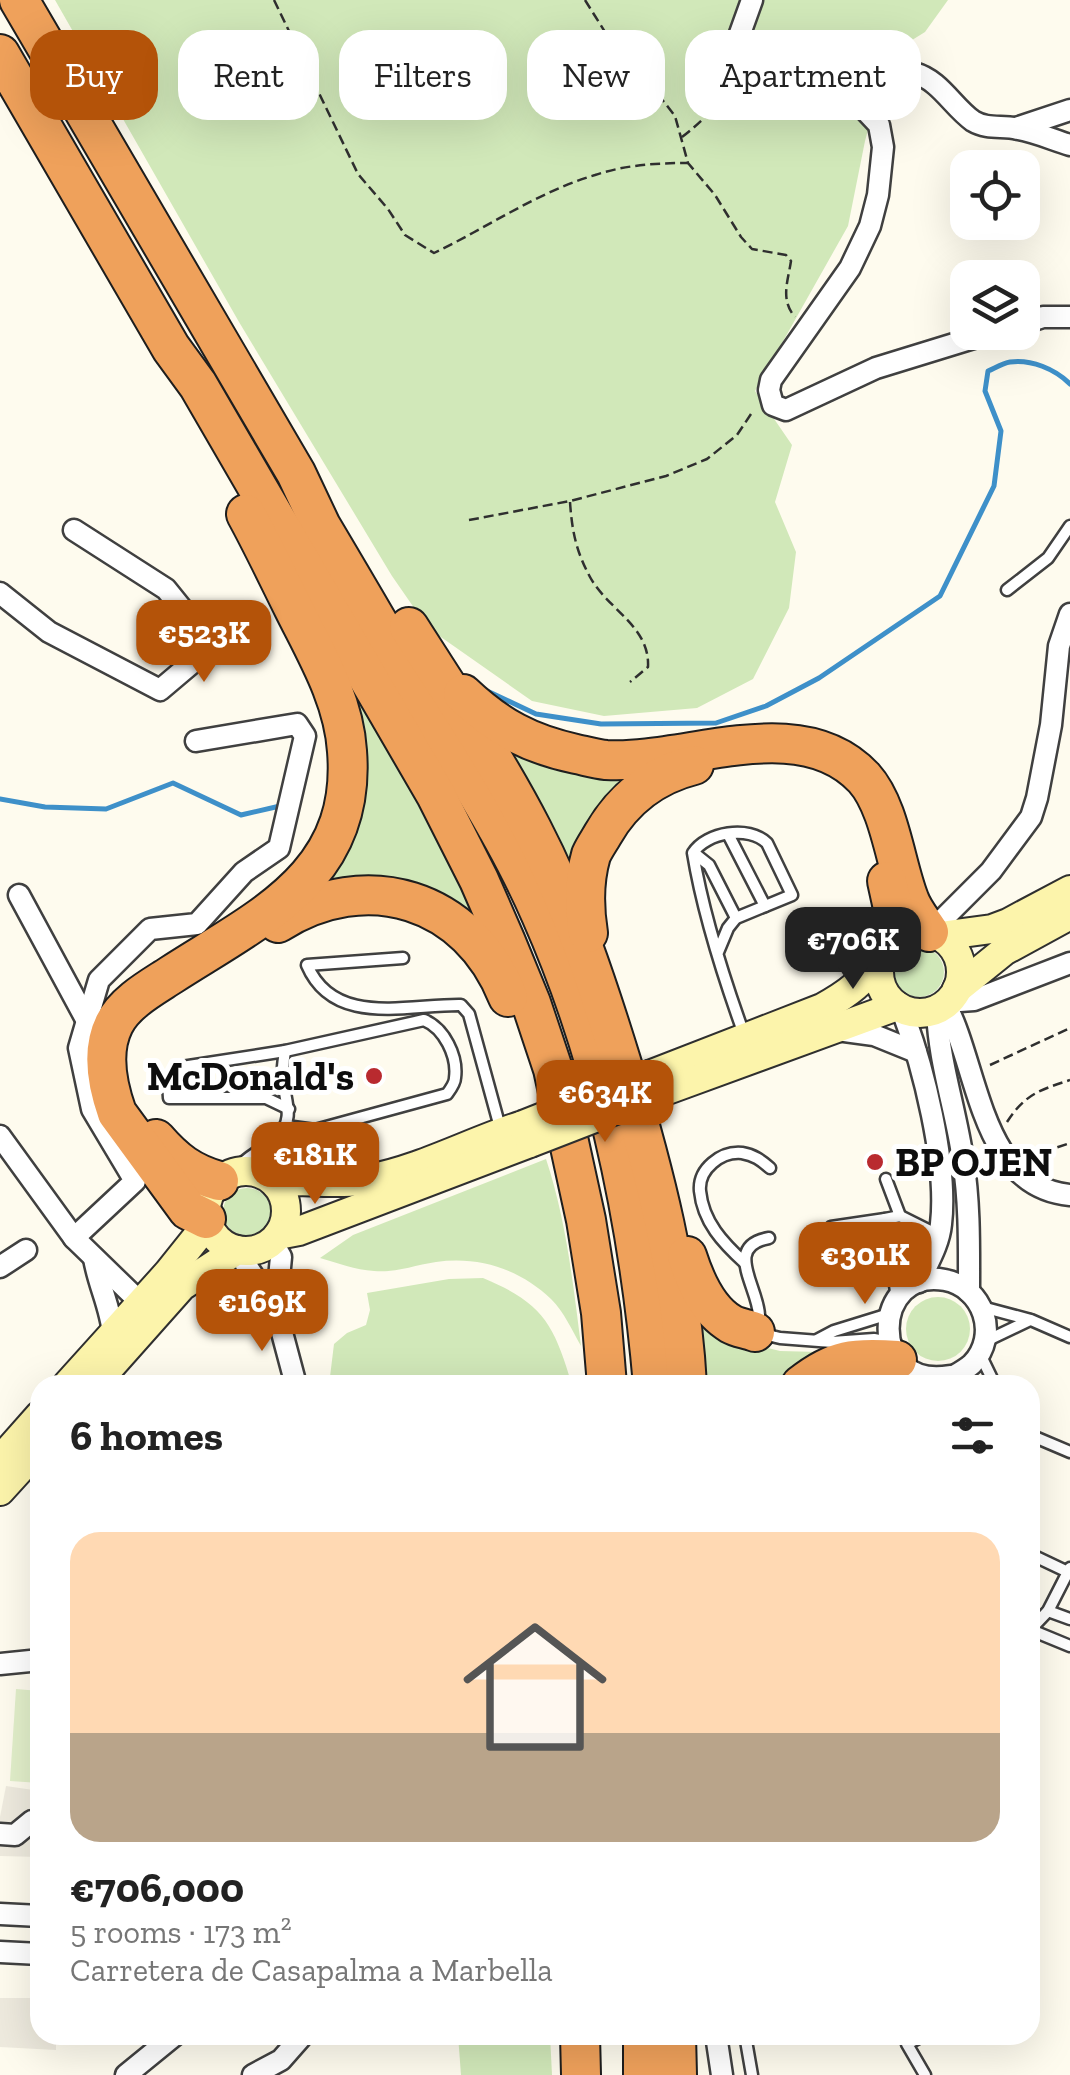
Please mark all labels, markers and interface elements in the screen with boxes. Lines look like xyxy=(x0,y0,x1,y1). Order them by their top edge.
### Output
chip: Buy xyxy=(30,30,158,120)
chip: Rent xyxy=(178,30,319,120)
chip: Filters xyxy=(339,30,507,120)
chip: New xyxy=(527,30,665,120)
chip: Apartment xyxy=(685,30,921,120)
map controls xyxy=(950,150,1040,350)
button: locate xyxy=(950,150,1040,240)
button: layers xyxy=(950,260,1040,350)
pin: €523K xyxy=(134,600,274,685)
text: €523K xyxy=(158,613,250,651)
pin: €706K xyxy=(783,907,923,992)
text: €706K xyxy=(807,920,899,958)
place label: McDonald's xyxy=(147,1052,354,1100)
pin: €634K xyxy=(535,1060,675,1145)
marker: McDonald's xyxy=(363,1065,385,1087)
text: €634K xyxy=(559,1073,651,1111)
pin: €181K xyxy=(245,1122,385,1207)
text: €181K xyxy=(273,1135,357,1173)
place label: BP OJEN xyxy=(895,1138,1052,1186)
marker: BP OJEN xyxy=(864,1151,886,1173)
pin: €301K xyxy=(795,1222,935,1307)
text: €301K xyxy=(821,1235,909,1273)
pin: €169K xyxy=(192,1269,332,1354)
text: €169K xyxy=(218,1282,306,1320)
icon: filters xyxy=(945,1408,1000,1463)
text: 6 homes xyxy=(70,1410,223,1461)
icon: home xyxy=(445,1597,625,1777)
text: €706,000 xyxy=(70,1862,244,1913)
text: 5 rooms · 173 m² xyxy=(70,1913,292,1951)
text: Carretera de Casapalma a Marbella xyxy=(70,1951,553,1989)

